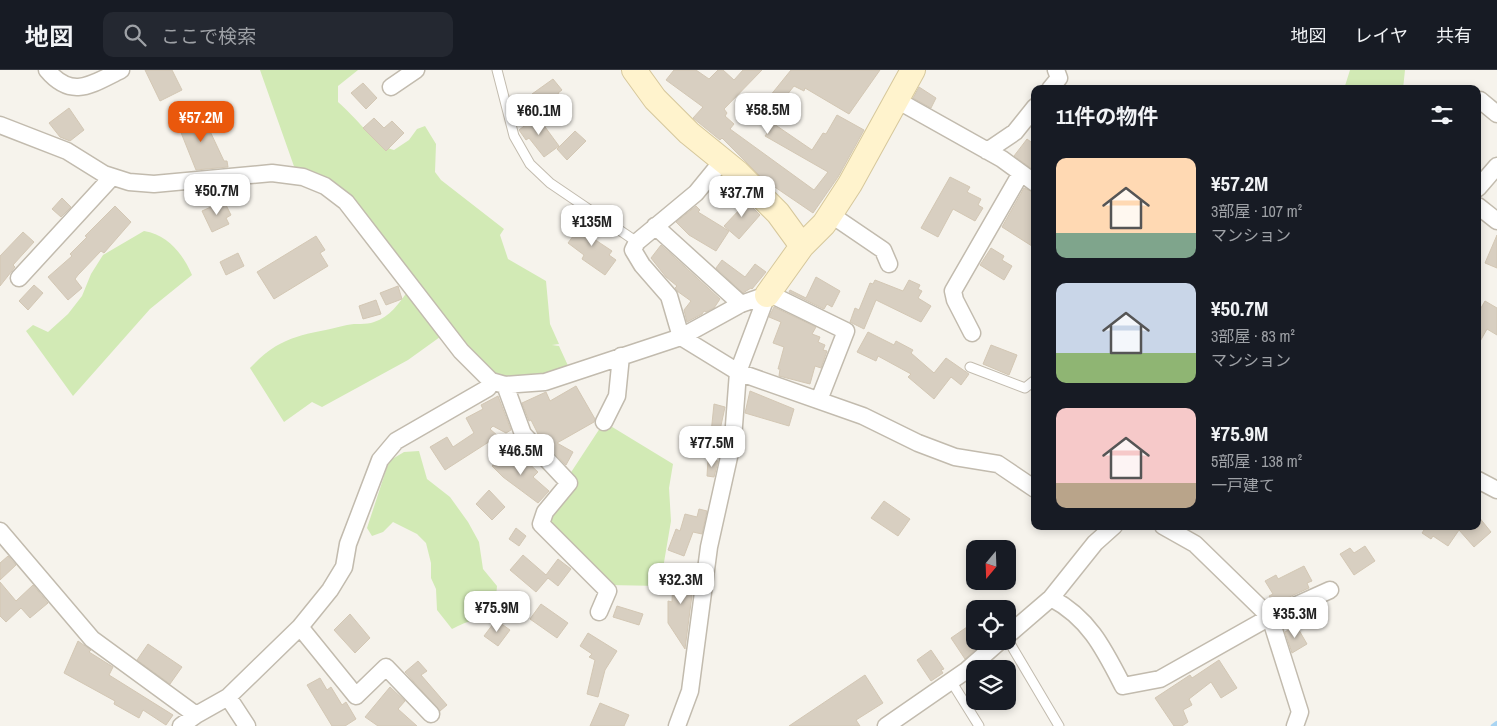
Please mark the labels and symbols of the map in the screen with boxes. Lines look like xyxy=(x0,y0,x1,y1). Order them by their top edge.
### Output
pin: ¥58.5M xyxy=(727,92,809,135)
pin: ¥60.1M xyxy=(498,93,580,136)
pin: ¥57.2M xyxy=(160,100,242,143)
pin: ¥50.7M xyxy=(176,174,258,216)
pin: ¥37.7M xyxy=(701,176,783,218)
pin: ¥135M xyxy=(557,204,627,247)
pin: ¥77.5M xyxy=(671,426,753,468)
pin: ¥46.5M xyxy=(480,434,562,476)
north arrow xyxy=(966,540,1016,590)
pin: ¥32.3M xyxy=(640,562,722,605)
pin: ¥75.9M xyxy=(456,590,538,633)
pin: ¥35.3M xyxy=(1254,596,1336,639)

